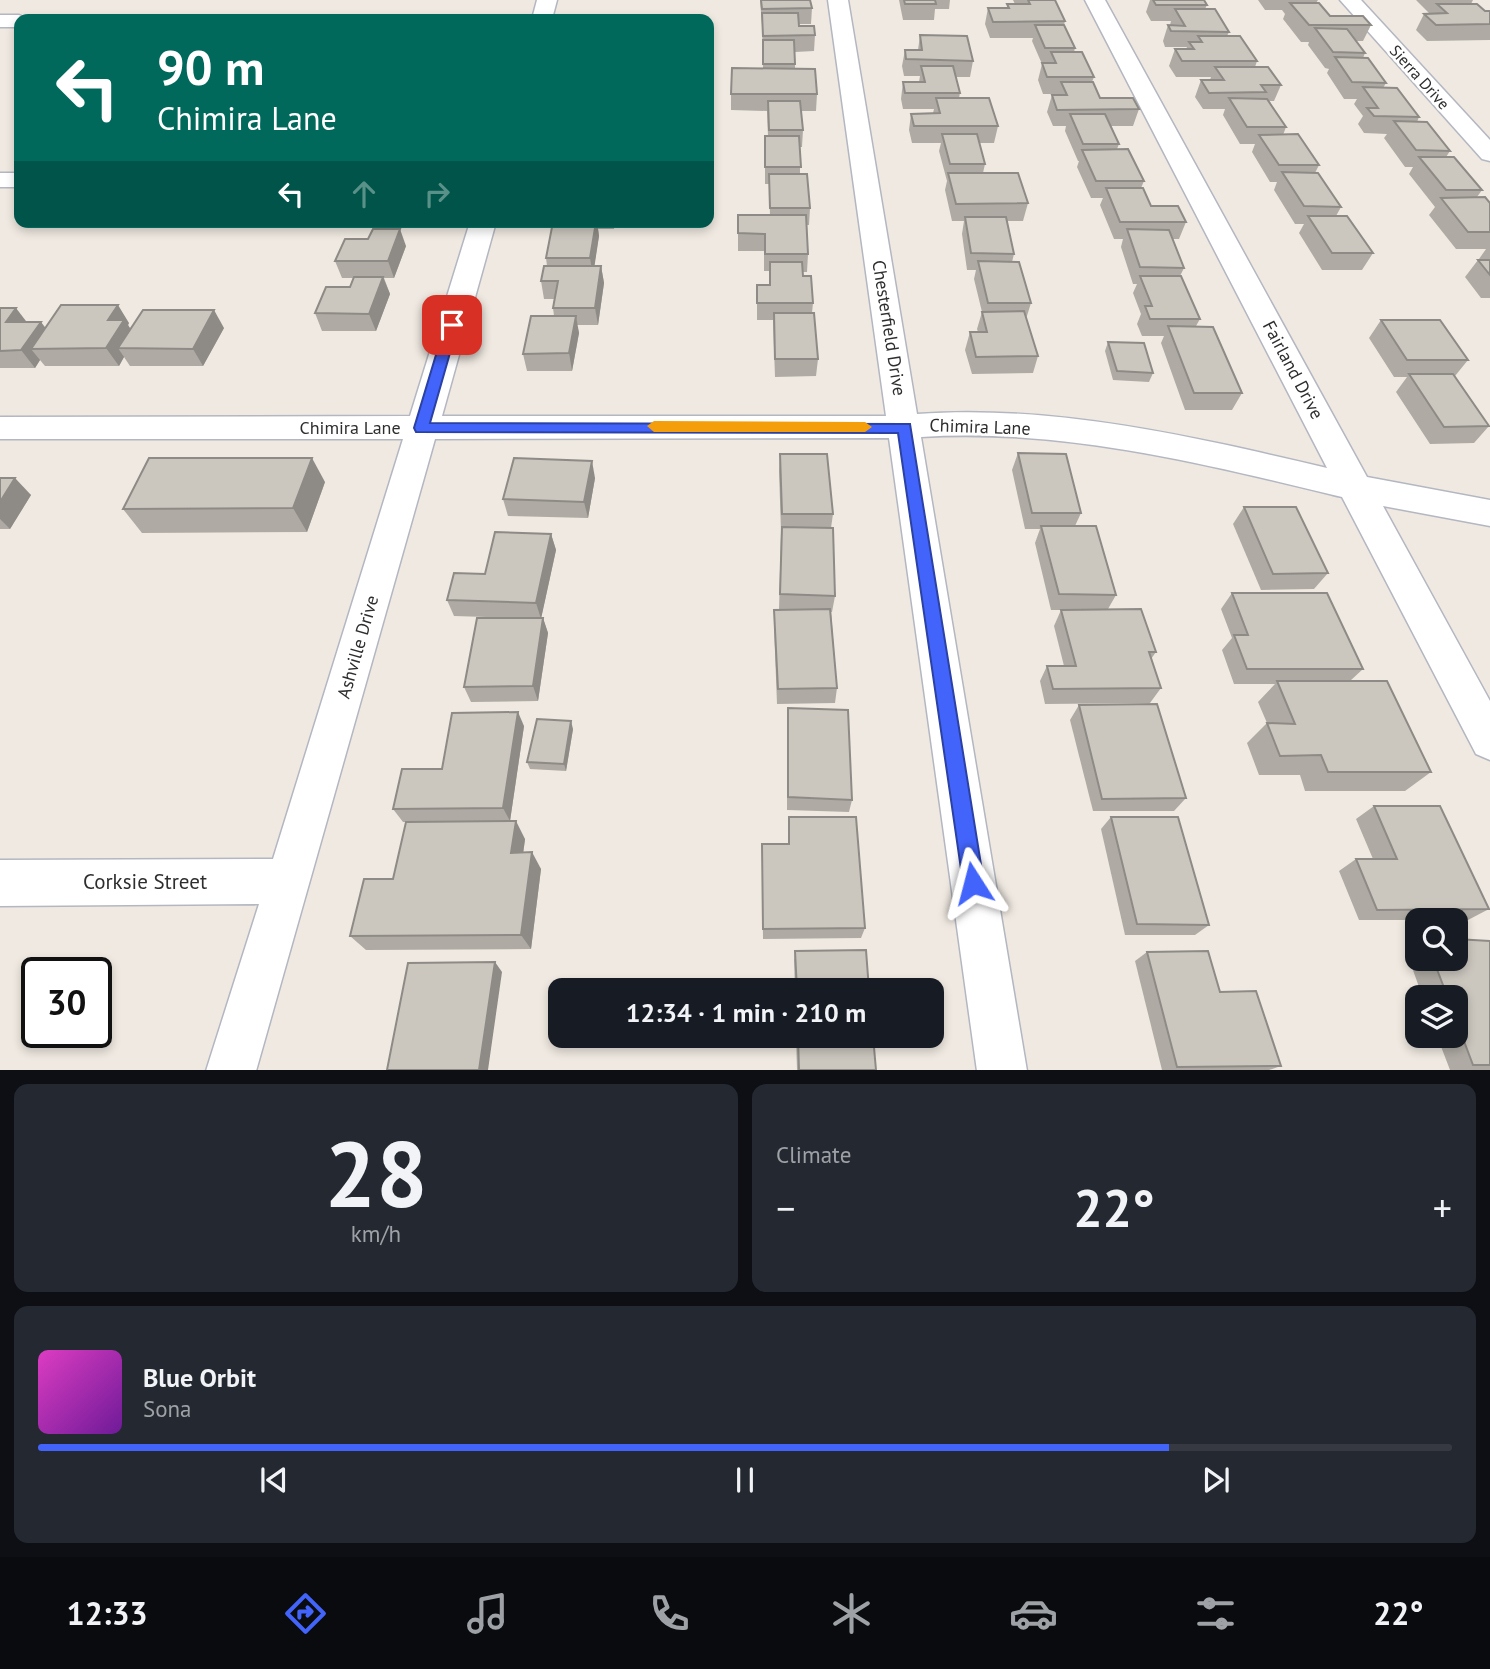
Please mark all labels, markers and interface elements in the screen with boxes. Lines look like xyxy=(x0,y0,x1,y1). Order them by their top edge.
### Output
text: 90 m xyxy=(157,35,264,99)
street label: Sierra Drive xyxy=(1386,41,1454,113)
icon: left xyxy=(42,42,133,133)
text: Chimira Lane xyxy=(157,97,337,139)
icon: left xyxy=(272,175,310,213)
icon: ahead xyxy=(345,175,383,213)
icon: right xyxy=(418,175,456,213)
street label: Chesterfield Drive xyxy=(867,258,912,397)
pin xyxy=(422,295,482,355)
icon: arrive xyxy=(433,306,471,344)
street label: Fairland Drive xyxy=(1258,317,1329,423)
street label: Chimira Lane xyxy=(929,413,1031,440)
street label: Chimira Lane xyxy=(299,416,401,439)
street label: Ashville Drive xyxy=(332,593,383,701)
position arrow xyxy=(936,846,1010,920)
street label: Corksie Street xyxy=(83,868,207,895)
map controls xyxy=(1405,908,1468,1048)
button: search xyxy=(1405,908,1468,971)
speed limit sign: 30 xyxy=(21,957,112,1048)
button: layers xyxy=(1405,985,1468,1048)
text: 12:34 · 1 min · 210 m xyxy=(626,996,866,1029)
text: 28 xyxy=(324,1114,428,1232)
text: Climate xyxy=(776,1140,851,1169)
text: 22° xyxy=(1073,1174,1155,1241)
text: − xyxy=(776,1183,795,1232)
text: + xyxy=(1433,1183,1452,1232)
text: km/h xyxy=(351,1219,401,1248)
text: Blue Orbit xyxy=(143,1361,256,1394)
text: Sona xyxy=(143,1394,192,1423)
icon: previous xyxy=(255,1461,293,1499)
icon: pause xyxy=(726,1461,764,1499)
icon: next xyxy=(1197,1461,1235,1499)
icon: directions xyxy=(281,1589,330,1638)
icon: music xyxy=(463,1589,512,1638)
icon: phone xyxy=(645,1589,694,1638)
icon: climate xyxy=(827,1589,876,1638)
icon: car xyxy=(1009,1589,1058,1638)
icon: filters xyxy=(1191,1589,1240,1638)
text: 12:33 xyxy=(67,1592,148,1634)
text: 22° xyxy=(1373,1592,1423,1634)

